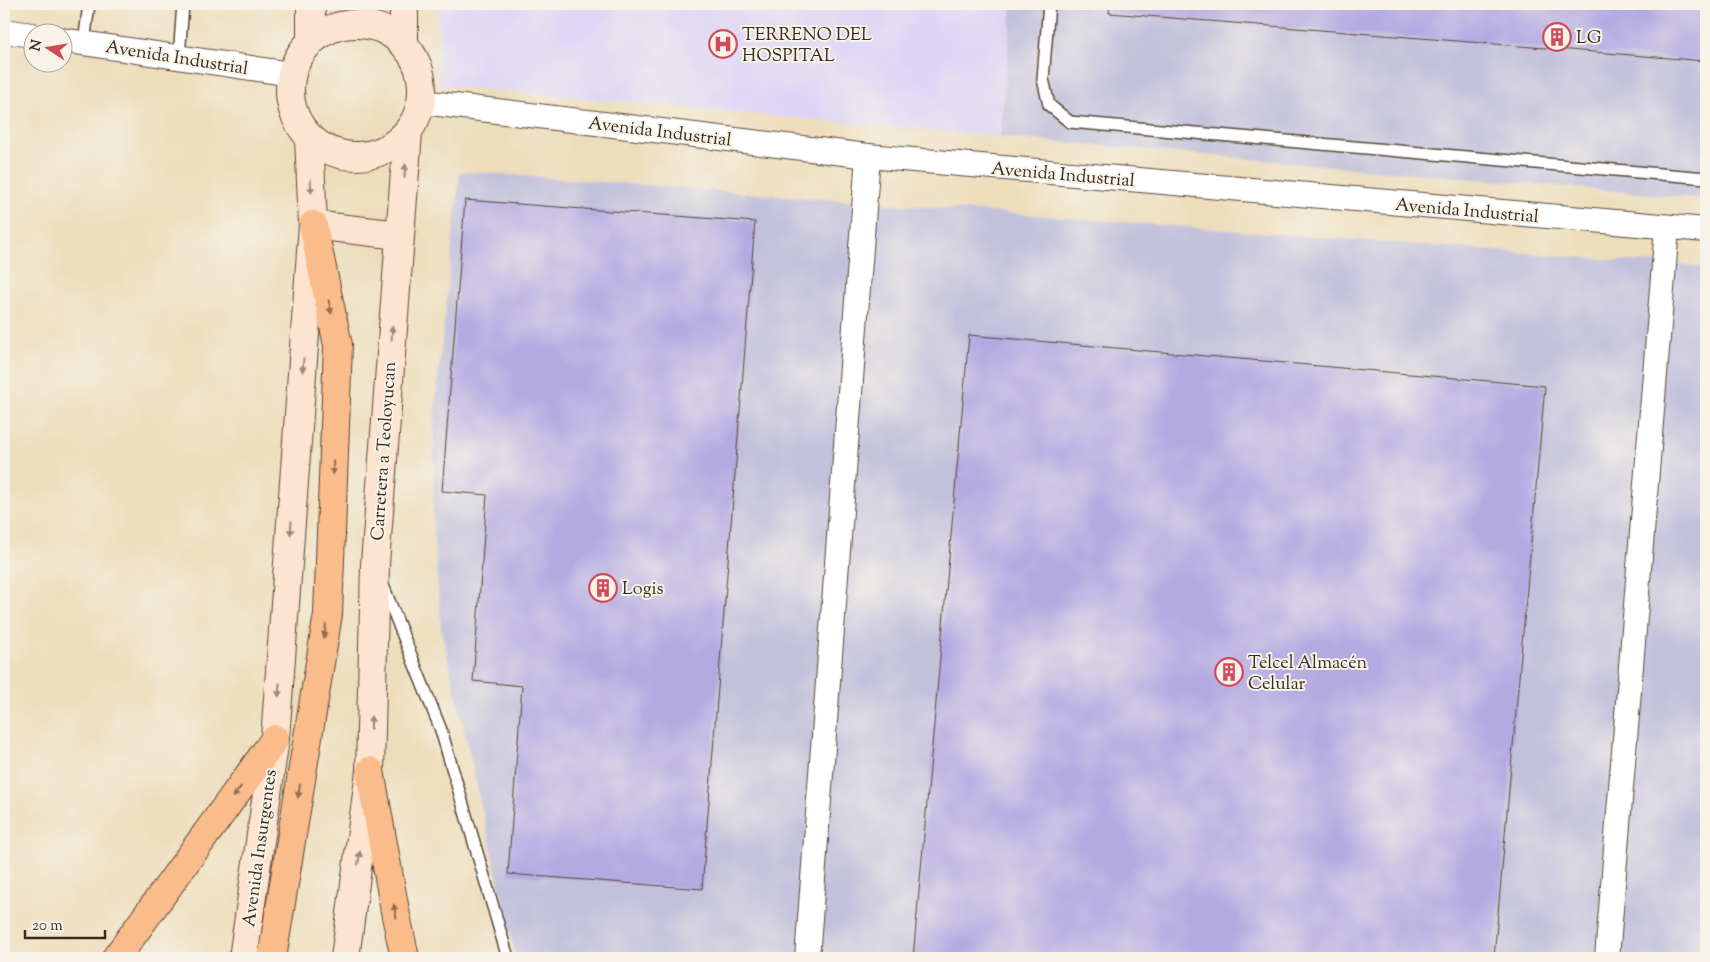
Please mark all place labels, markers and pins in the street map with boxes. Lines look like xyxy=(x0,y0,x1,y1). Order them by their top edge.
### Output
building icon: LG xyxy=(1542,22,1572,52)
place label: TERRENO DEL HOSPITAL xyxy=(742,23,872,70)
place label: LG xyxy=(1576,26,1602,52)
hospital icon: TERRENO DEL HOSPITAL xyxy=(708,29,738,59)
building icon: Logis xyxy=(588,573,618,603)
place label: Logis xyxy=(622,577,664,603)
place label: Telcel Almacén Celular xyxy=(1248,651,1368,698)
building icon: Telcel Almacén Celular xyxy=(1214,657,1244,687)

